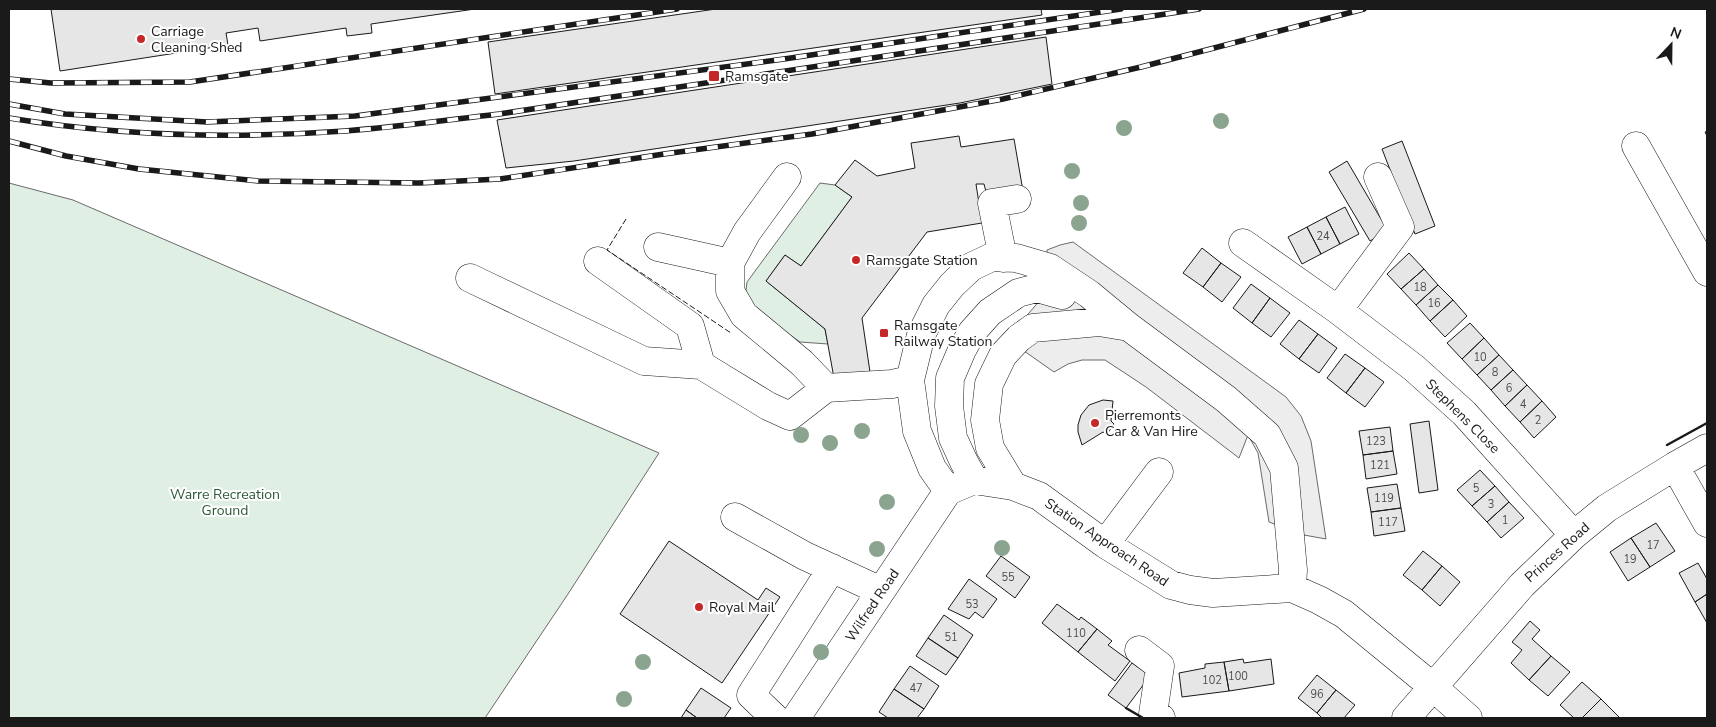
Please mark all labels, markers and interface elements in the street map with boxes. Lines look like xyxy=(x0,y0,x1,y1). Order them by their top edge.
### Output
north arrow xyxy=(1646,20,1696,70)
place label: Carriage Cleaning Shed xyxy=(151,22,243,57)
text: N xyxy=(1667,23,1684,44)
marker: Carriage Cleaning Shed xyxy=(135,33,147,45)
place label: Ramsgate xyxy=(725,67,788,86)
marker: Ramsgate xyxy=(707,69,721,83)
house number: 24 xyxy=(1316,229,1330,244)
place label: Ramsgate Station xyxy=(866,251,978,270)
marker: Ramsgate Station xyxy=(850,254,862,266)
house number: 18 xyxy=(1413,280,1427,295)
house number: 16 xyxy=(1427,296,1441,311)
place label: Ramsgate Railway Station xyxy=(894,316,993,351)
marker: Ramsgate Railway Station xyxy=(878,327,890,339)
house number: 10 xyxy=(1473,350,1487,365)
house number: 8 xyxy=(1492,365,1499,380)
street label: Stephens Close xyxy=(1421,375,1504,458)
house number: 6 xyxy=(1506,381,1513,396)
house number: 4 xyxy=(1520,397,1527,412)
place label: Pierremonts Car & Van Hire xyxy=(1105,406,1198,441)
house number: 2 xyxy=(1535,413,1541,428)
marker: Pierremonts Car & Van Hire xyxy=(1089,417,1101,429)
house number: 123 xyxy=(1366,434,1386,449)
house number: 121 xyxy=(1370,458,1390,473)
house number: 5 xyxy=(1473,481,1480,496)
park label: Warre Recreation Ground xyxy=(170,485,280,520)
house number: 119 xyxy=(1374,491,1394,506)
street label: Station Approach Road xyxy=(1041,494,1172,591)
house number: 3 xyxy=(1488,497,1494,512)
house number: 1 xyxy=(1502,513,1508,528)
house number: 117 xyxy=(1378,515,1398,530)
street label: Princes Road xyxy=(1521,518,1594,587)
house number: 17 xyxy=(1646,538,1660,553)
house number: 19 xyxy=(1623,552,1637,567)
street label: Wilfred Road xyxy=(841,565,904,645)
house number: 55 xyxy=(1001,570,1015,585)
house number: 53 xyxy=(965,597,979,612)
place label: Royal Mail xyxy=(709,598,776,617)
marker: Royal Mail xyxy=(693,601,705,613)
house number: 110 xyxy=(1066,626,1086,641)
house number: 51 xyxy=(944,630,958,645)
house number: 100 xyxy=(1228,669,1248,684)
house number: 102 xyxy=(1202,673,1222,688)
house number: 47 xyxy=(909,681,923,696)
house number: 96 xyxy=(1310,687,1324,702)

